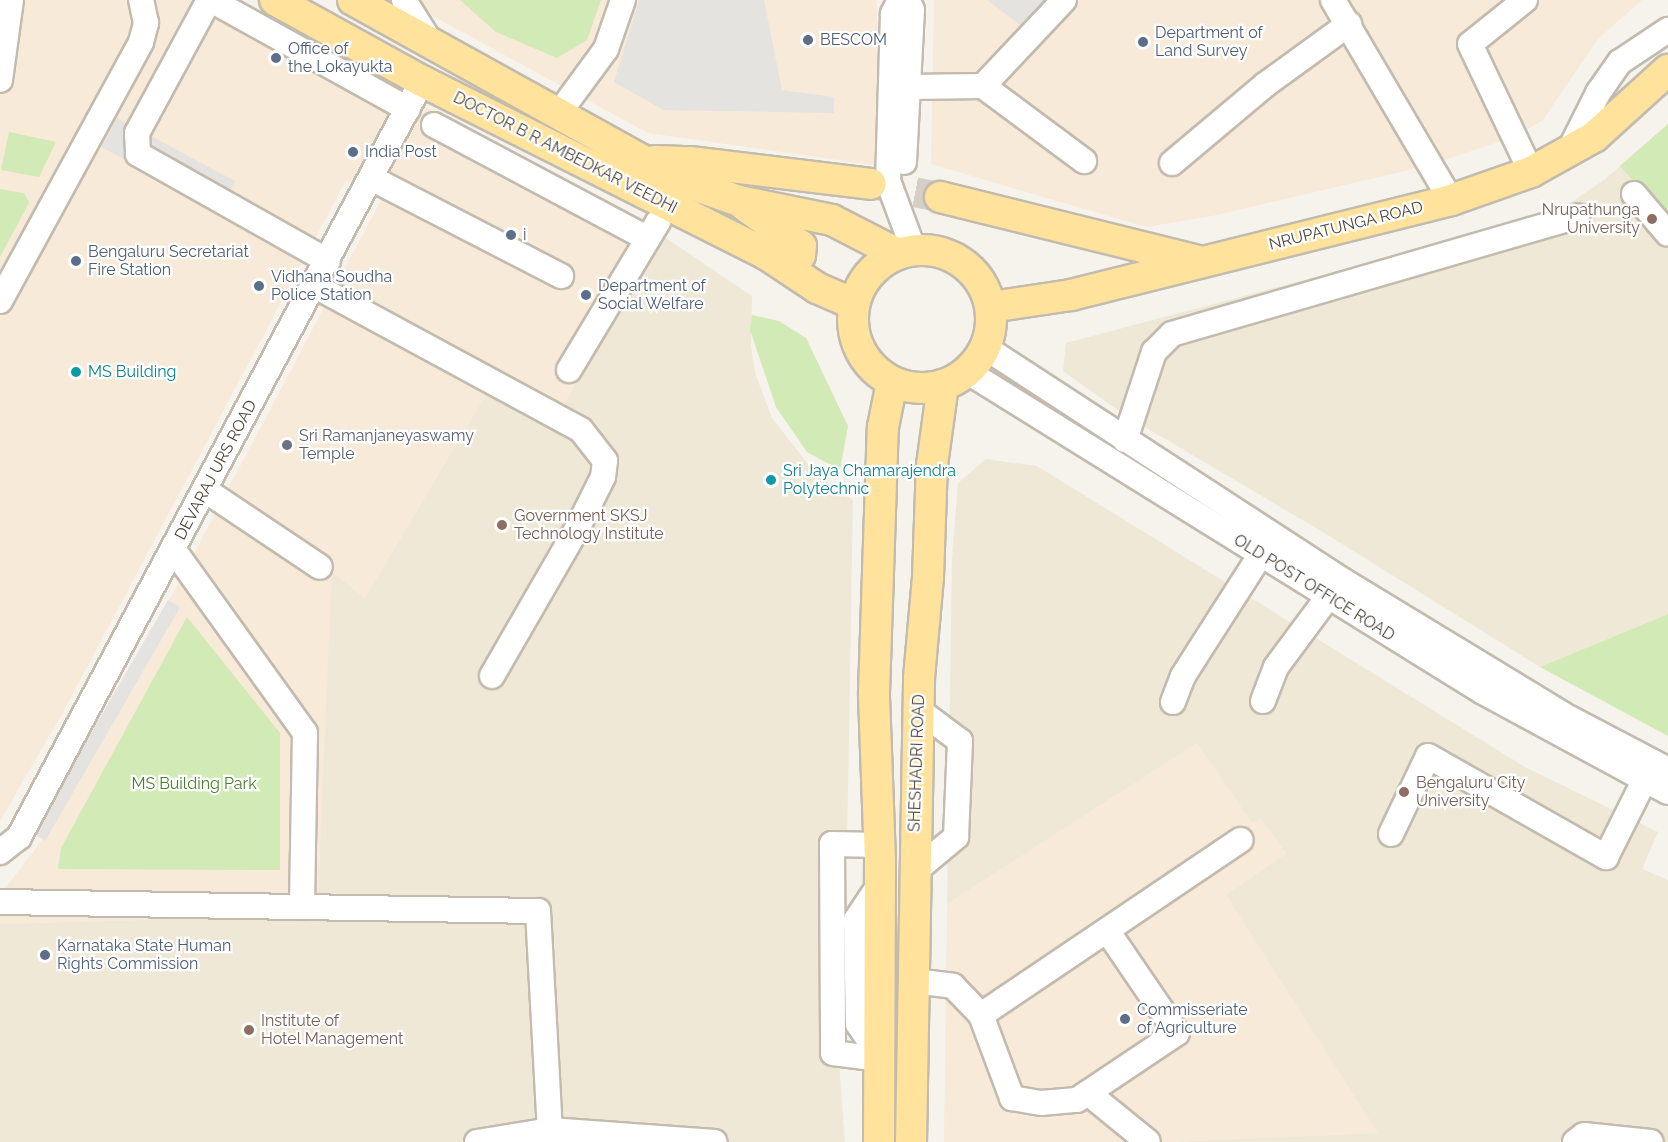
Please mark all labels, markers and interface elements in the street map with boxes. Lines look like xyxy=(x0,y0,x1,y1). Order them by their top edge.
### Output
place label: Department of Land Survey xyxy=(1155,23,1263,61)
place label: BESCOM xyxy=(820,30,887,50)
marker: BESCOM xyxy=(801,33,815,47)
marker: Department of Land Survey xyxy=(1136,35,1150,49)
place label: Office of the Lokayukta xyxy=(288,39,392,77)
marker: Office of the Lokayukta xyxy=(269,51,283,65)
street label: DOCTOR B R AMBEDKAR VEEDHI xyxy=(450,88,680,218)
place label: India Post xyxy=(365,142,437,162)
marker: India Post xyxy=(346,145,360,159)
street label: NRUPATUNGA ROAD xyxy=(1267,197,1425,255)
place label: Nrupathunga University xyxy=(1542,200,1640,238)
marker: Nrupathunga University xyxy=(1645,212,1659,226)
place label: i xyxy=(523,225,526,245)
marker: i xyxy=(504,228,518,242)
place label: Bengaluru Secretariat Fire Station xyxy=(88,242,249,280)
marker: Bengaluru Secretariat Fire Station xyxy=(69,254,83,268)
place label: Vidhana Soudha Police Station xyxy=(271,267,392,305)
place label: Department of Social Welfare xyxy=(598,276,706,314)
marker: Vidhana Soudha Police Station xyxy=(252,279,266,293)
marker: Department of Social Welfare xyxy=(579,288,593,302)
place label: MS Building xyxy=(88,362,176,382)
marker: MS Building xyxy=(69,365,83,379)
street label: DEVARAJ URS ROAD xyxy=(171,397,261,543)
place label: Sri Ramanjaneyaswamy Temple xyxy=(299,426,474,464)
marker: Sri Ramanjaneyaswamy Temple xyxy=(280,438,294,452)
place label: Sri Jaya Chamarajendra Polytechnic xyxy=(783,461,957,499)
marker: Sri Jaya Chamarajendra Polytechnic xyxy=(764,473,778,487)
place label: Government SKSJ Technology Institute xyxy=(514,506,664,544)
marker: Government SKSJ Technology Institute xyxy=(495,518,509,532)
street label: OLD POST OFFICE ROAD xyxy=(1230,530,1398,646)
street label: SHESHADRI ROAD xyxy=(905,694,929,832)
place label: Bengaluru City University xyxy=(1416,773,1526,811)
park label: MS Building Park xyxy=(131,774,257,794)
marker: Bengaluru City University xyxy=(1397,785,1411,799)
place label: Karnataka State Human Rights Commission xyxy=(57,936,231,974)
marker: Karnataka State Human Rights Commission xyxy=(38,948,52,962)
place label: Commisseriate of Agriculture xyxy=(1137,1000,1248,1038)
place label: Institute of Hotel Management xyxy=(261,1011,404,1049)
marker: Commisseriate of Agriculture xyxy=(1118,1012,1132,1026)
marker: Institute of Hotel Management xyxy=(242,1023,256,1037)

